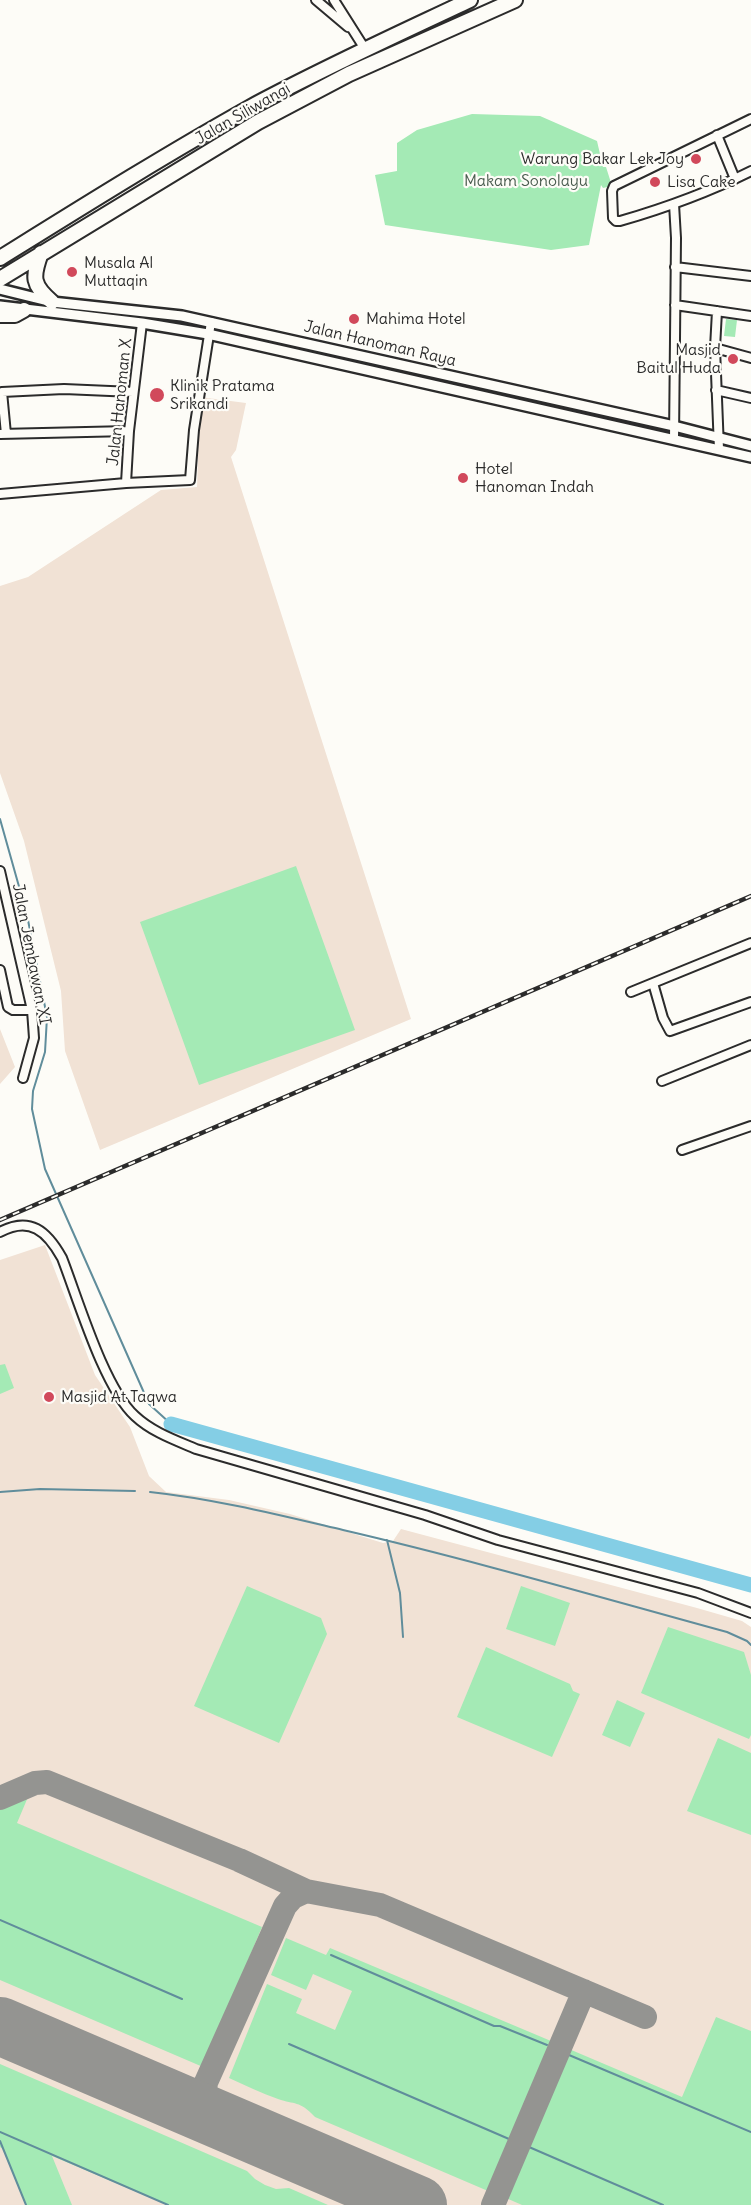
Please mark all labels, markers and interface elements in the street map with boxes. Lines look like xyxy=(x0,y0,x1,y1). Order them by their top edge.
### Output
street label: Jalan Siliwangi xyxy=(192,79,294,149)
place label: Warung Bakar Lek Joy xyxy=(521,149,684,169)
marker: Warung Bakar Lek Joy xyxy=(689,152,703,166)
park label: Makam Sonolayu xyxy=(464,171,588,191)
place label: Lisa Cake xyxy=(667,172,736,192)
marker: Lisa Cake xyxy=(648,175,662,189)
place label: Musala Al Muttaqin xyxy=(84,253,153,291)
marker: Musala Al Muttaqin xyxy=(65,265,79,279)
place label: Mahima Hotel xyxy=(366,309,466,329)
marker: Mahima Hotel xyxy=(347,312,361,326)
street label: Jalan Hanoman Raya xyxy=(302,317,458,371)
street label: Jalan Hanoman X xyxy=(104,337,136,467)
place label: Masjid Baitul Huda xyxy=(636,340,721,378)
marker: Masjid Baitul Huda xyxy=(726,352,740,366)
place label: Klinik Pratama Srikandi xyxy=(170,376,275,414)
marker: Klinik Pratama Srikandi xyxy=(148,386,166,404)
place label: Hotel Hanoman Indah xyxy=(475,459,594,497)
marker: Hotel Hanoman Indah xyxy=(456,471,470,485)
street label: Jalan Jembawan XI xyxy=(8,882,54,1026)
place label: Masjid At Taqwa xyxy=(61,1387,177,1407)
marker: Masjid At Taqwa xyxy=(42,1390,56,1404)

